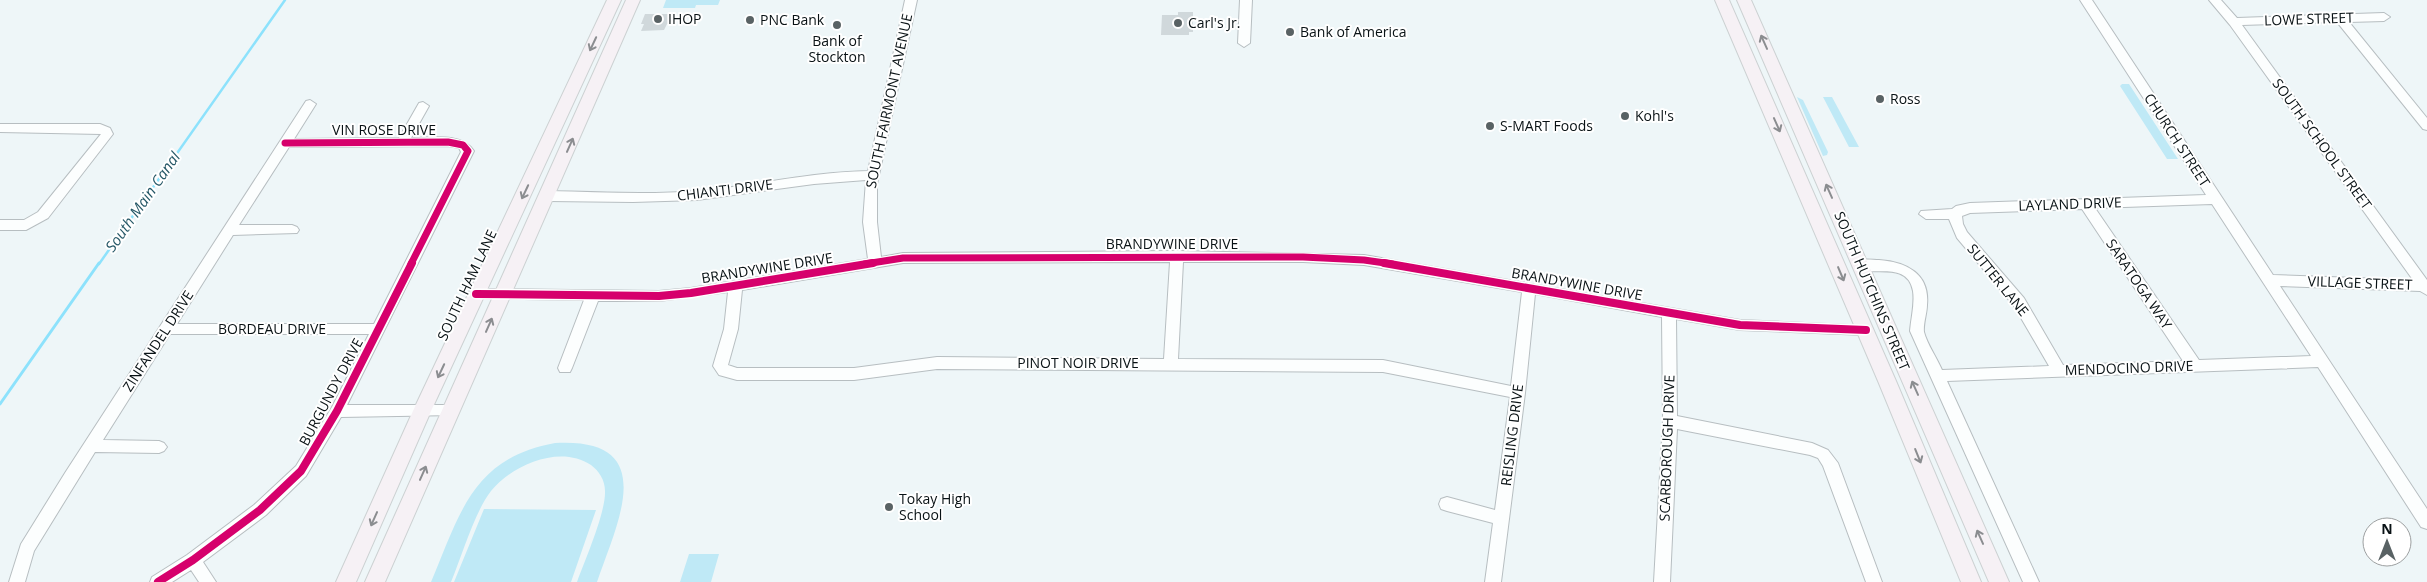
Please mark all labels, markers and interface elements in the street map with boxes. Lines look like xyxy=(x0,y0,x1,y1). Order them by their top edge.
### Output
street label: LOWE STREET xyxy=(2264,7,2354,30)
place label: IHOP xyxy=(668,9,702,28)
place label: PNC Bank xyxy=(760,10,825,29)
street label: SOUTH FAIRMONT AVENUE xyxy=(861,12,916,190)
marker: IHOP xyxy=(652,13,664,25)
place label: Carl's Jr. xyxy=(1188,13,1240,32)
marker: PNC Bank xyxy=(744,14,756,26)
marker: Carl's Jr. xyxy=(1172,17,1184,29)
marker: Bank of Stockton xyxy=(831,19,843,31)
place label: Bank of America xyxy=(1300,22,1407,41)
marker: Bank of America xyxy=(1284,26,1296,38)
place label: Bank of Stockton xyxy=(808,31,866,66)
one-way arrow xyxy=(1759,35,1768,50)
one-way arrow xyxy=(588,36,598,51)
street label: SOUTH SCHOOL STREET xyxy=(2268,75,2376,213)
place label: Ross xyxy=(1890,89,1921,108)
street label: CHURCH STREET xyxy=(2140,89,2215,190)
marker: Ross xyxy=(1874,93,1886,105)
place label: Kohl's xyxy=(1635,106,1674,125)
marker: Kohl's xyxy=(1619,110,1631,122)
place label: S-MART Foods xyxy=(1500,116,1593,135)
one-way arrow xyxy=(1772,117,1782,132)
street label: VIN ROSE DRIVE xyxy=(332,120,436,139)
marker: S-MART Foods xyxy=(1484,120,1496,132)
one-way arrow xyxy=(565,138,575,153)
water label: South Main Canal xyxy=(100,146,185,255)
street label: CHIANTI DRIVE xyxy=(676,174,774,205)
one-way arrow xyxy=(520,184,530,199)
one-way arrow xyxy=(1824,184,1834,199)
street label: LAYLAND DRIVE xyxy=(2018,192,2122,215)
street label: SOUTH HUTCHINS STREET xyxy=(1830,208,1915,373)
street label: SOUTH HAM LANE xyxy=(433,226,501,343)
street label: BRANDYWINE DRIVE xyxy=(1106,234,1238,253)
street label: SARATOGA WAY xyxy=(2102,235,2177,333)
street label: SUTTER LANE xyxy=(1963,240,2033,320)
street label: BRANDYWINE DRIVE xyxy=(700,248,834,287)
street label: BRANDYWINE DRIVE xyxy=(1510,263,1644,304)
one-way arrow xyxy=(1837,266,1847,281)
street label: VILLAGE STREET xyxy=(2307,271,2413,294)
street label: ZINFANDEL DRIVE xyxy=(118,287,197,395)
one-way arrow xyxy=(485,318,495,333)
street label: BORDEAU DRIVE xyxy=(218,319,326,338)
street label: BURGUNDY DRIVE xyxy=(294,335,367,449)
street label: PINOT NOIR DRIVE xyxy=(1017,353,1139,372)
street label: MENDOCINO DRIVE xyxy=(2064,356,2194,379)
one-way arrow xyxy=(436,363,446,378)
street label: SCARBOROUGH DRIVE xyxy=(1654,374,1679,522)
one-way arrow xyxy=(1909,381,1919,396)
street label: REISLING DRIVE xyxy=(1496,383,1527,487)
one-way arrow xyxy=(1914,448,1924,463)
one-way arrow xyxy=(418,466,428,481)
place label: Tokay High School xyxy=(899,489,971,524)
marker: Tokay High School xyxy=(883,501,895,513)
one-way arrow xyxy=(369,511,379,526)
north arrow xyxy=(2362,517,2412,567)
text: N xyxy=(2381,519,2393,538)
one-way arrow xyxy=(1974,530,1984,545)

